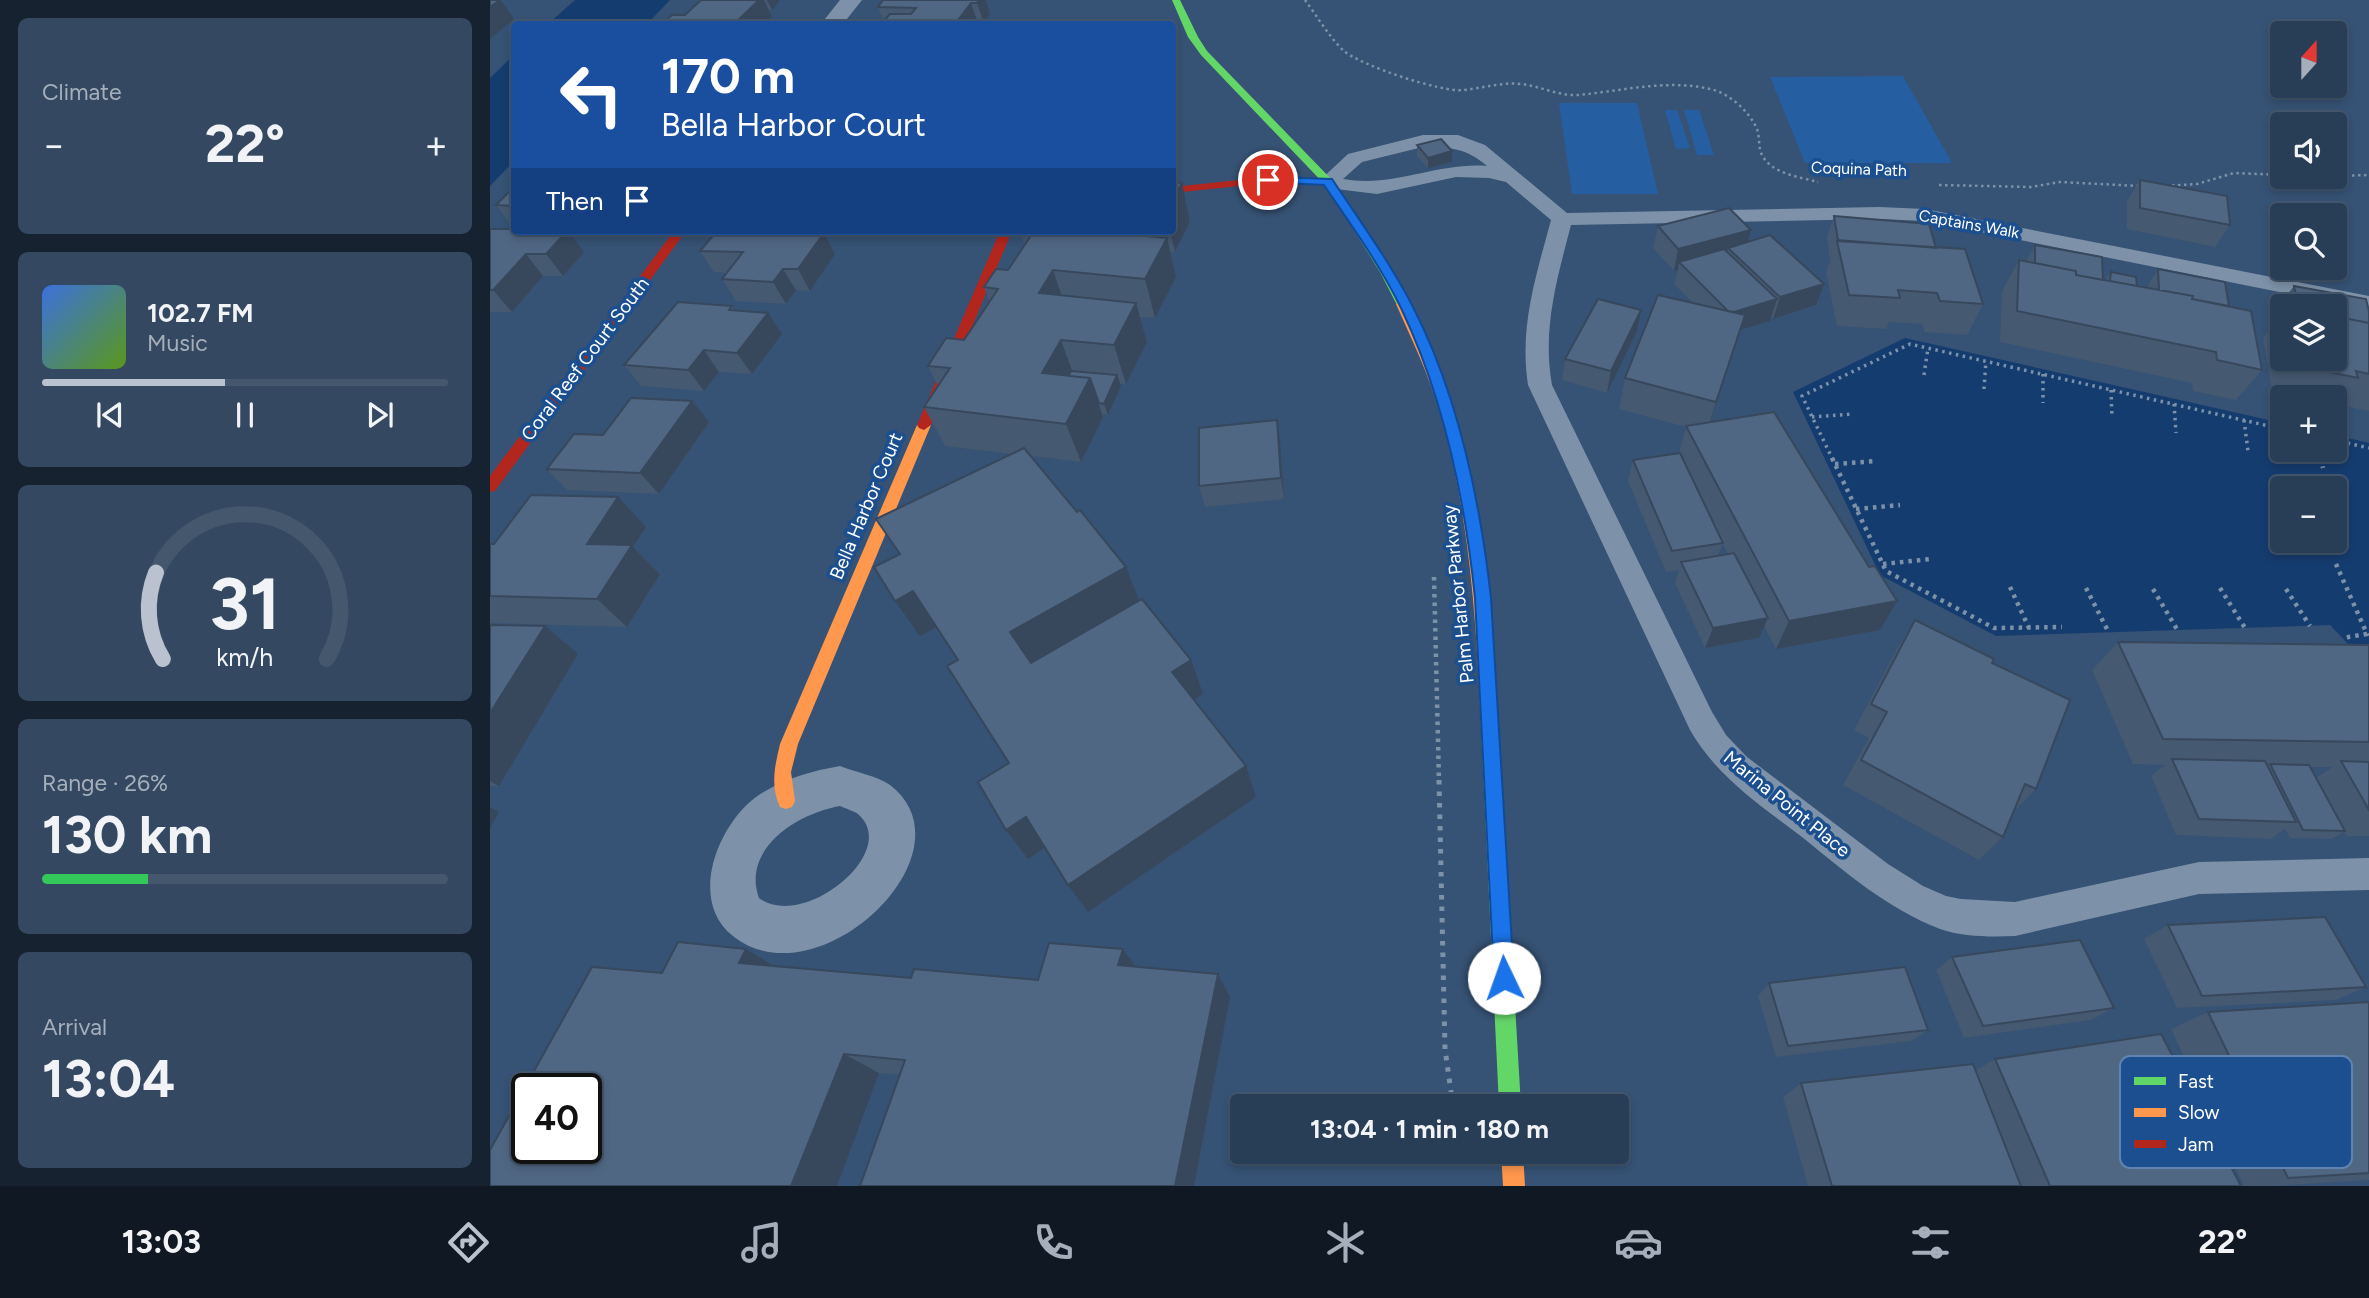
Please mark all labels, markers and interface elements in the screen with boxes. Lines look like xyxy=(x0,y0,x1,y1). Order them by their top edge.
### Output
north arrow xyxy=(2270,21,2347,98)
map controls xyxy=(2270,21,2347,553)
text: 170 m xyxy=(661,46,795,105)
icon: left xyxy=(546,49,637,140)
text: Climate xyxy=(42,78,121,106)
text: Bella Harbor Court xyxy=(661,106,926,144)
button: sound xyxy=(2270,112,2347,189)
text: 22° xyxy=(205,113,285,175)
text: − xyxy=(42,122,66,168)
text: + xyxy=(424,122,448,168)
pin xyxy=(1238,150,1298,210)
street label: Coquina Path xyxy=(1811,158,1907,180)
icon: arrive xyxy=(1249,161,1287,199)
icon: arrive xyxy=(618,182,656,220)
text: Then xyxy=(546,185,604,217)
button: search xyxy=(2270,203,2347,280)
street label: Captains Walk xyxy=(1917,206,2021,242)
street label: Coral Reef Court South xyxy=(516,273,654,445)
button: layers xyxy=(2270,294,2347,371)
text: 102.7 FM xyxy=(147,297,254,329)
text: Music xyxy=(147,329,208,357)
button: + xyxy=(2270,385,2347,462)
icon: previous xyxy=(91,396,129,434)
icon: pause xyxy=(226,396,264,434)
icon: next xyxy=(361,396,399,434)
street label: Bella Harbor Court xyxy=(825,429,907,583)
button: − xyxy=(2270,476,2347,553)
street label: Palm Harbor Parkway xyxy=(1437,504,1479,684)
text: 31 xyxy=(209,560,281,647)
text: km/h xyxy=(216,642,274,672)
street label: Marina Point Place xyxy=(1719,746,1855,862)
text: Range · 26% xyxy=(42,769,168,797)
text: 130 km xyxy=(42,804,212,866)
position arrow xyxy=(1467,941,1541,1015)
text: Arrival xyxy=(42,1013,107,1041)
text: 13:04 xyxy=(42,1048,175,1110)
legend xyxy=(2120,1056,2352,1168)
text: Fast xyxy=(2178,1070,2214,1093)
speed limit sign: 40 xyxy=(511,1073,602,1164)
text: Slow xyxy=(2178,1101,2220,1124)
text: 13:04 · 1 min · 180 m xyxy=(1310,1113,1549,1145)
text: Jam xyxy=(2178,1133,2214,1156)
icon: directions xyxy=(444,1218,493,1267)
icon: music xyxy=(737,1218,786,1267)
icon: phone xyxy=(1029,1218,1078,1267)
icon: climate xyxy=(1321,1218,1370,1267)
icon: car xyxy=(1614,1218,1663,1267)
icon: filters xyxy=(1906,1218,1955,1267)
text: 13:03 xyxy=(122,1223,201,1261)
text: 22° xyxy=(2198,1223,2247,1261)

